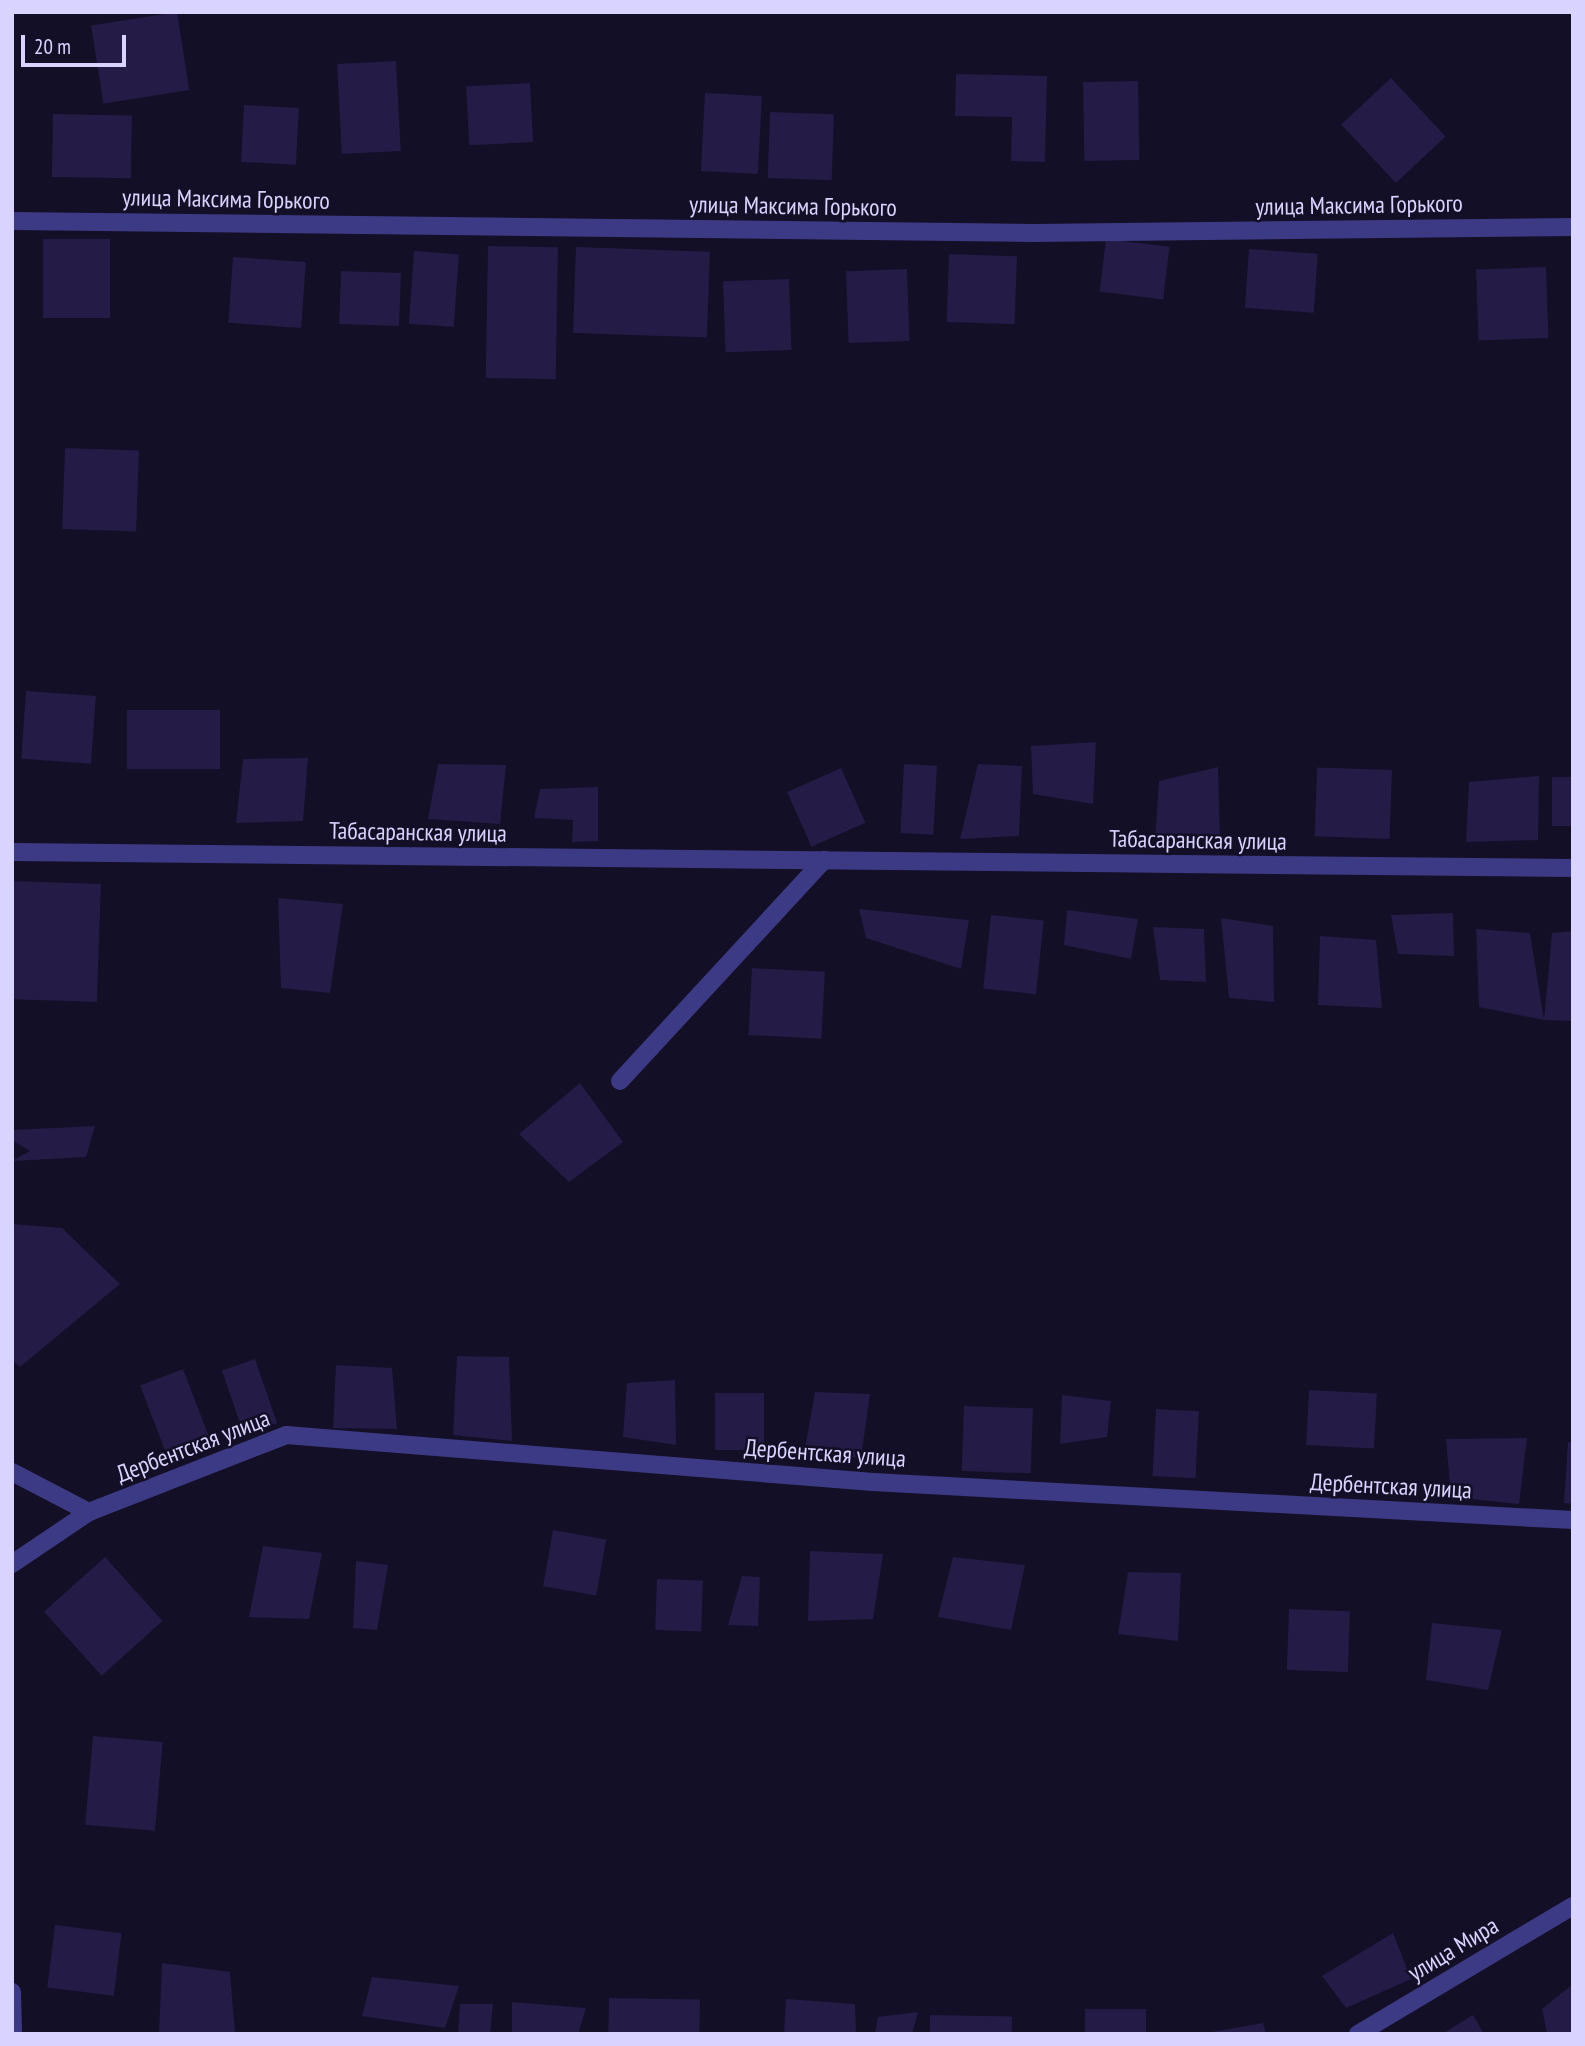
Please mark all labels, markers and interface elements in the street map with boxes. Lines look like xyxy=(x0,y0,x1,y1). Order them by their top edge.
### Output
scale bar xyxy=(24,21,130,65)
text: 20 m xyxy=(34,33,71,60)
street label: улица Максима Горького xyxy=(122,183,330,215)
street label: улица Максима Горького xyxy=(1255,189,1463,221)
street label: улица Максима Горького xyxy=(689,190,897,222)
street label: Табасаранская улица xyxy=(329,816,507,848)
street label: Табасаранская улица xyxy=(1109,824,1287,856)
street label: Дербентская улица xyxy=(112,1404,274,1488)
street label: Дербентская улица xyxy=(743,1433,907,1473)
street label: Дербентская улица xyxy=(1309,1467,1473,1505)
street label: улица Мира xyxy=(1403,1911,1503,1987)

